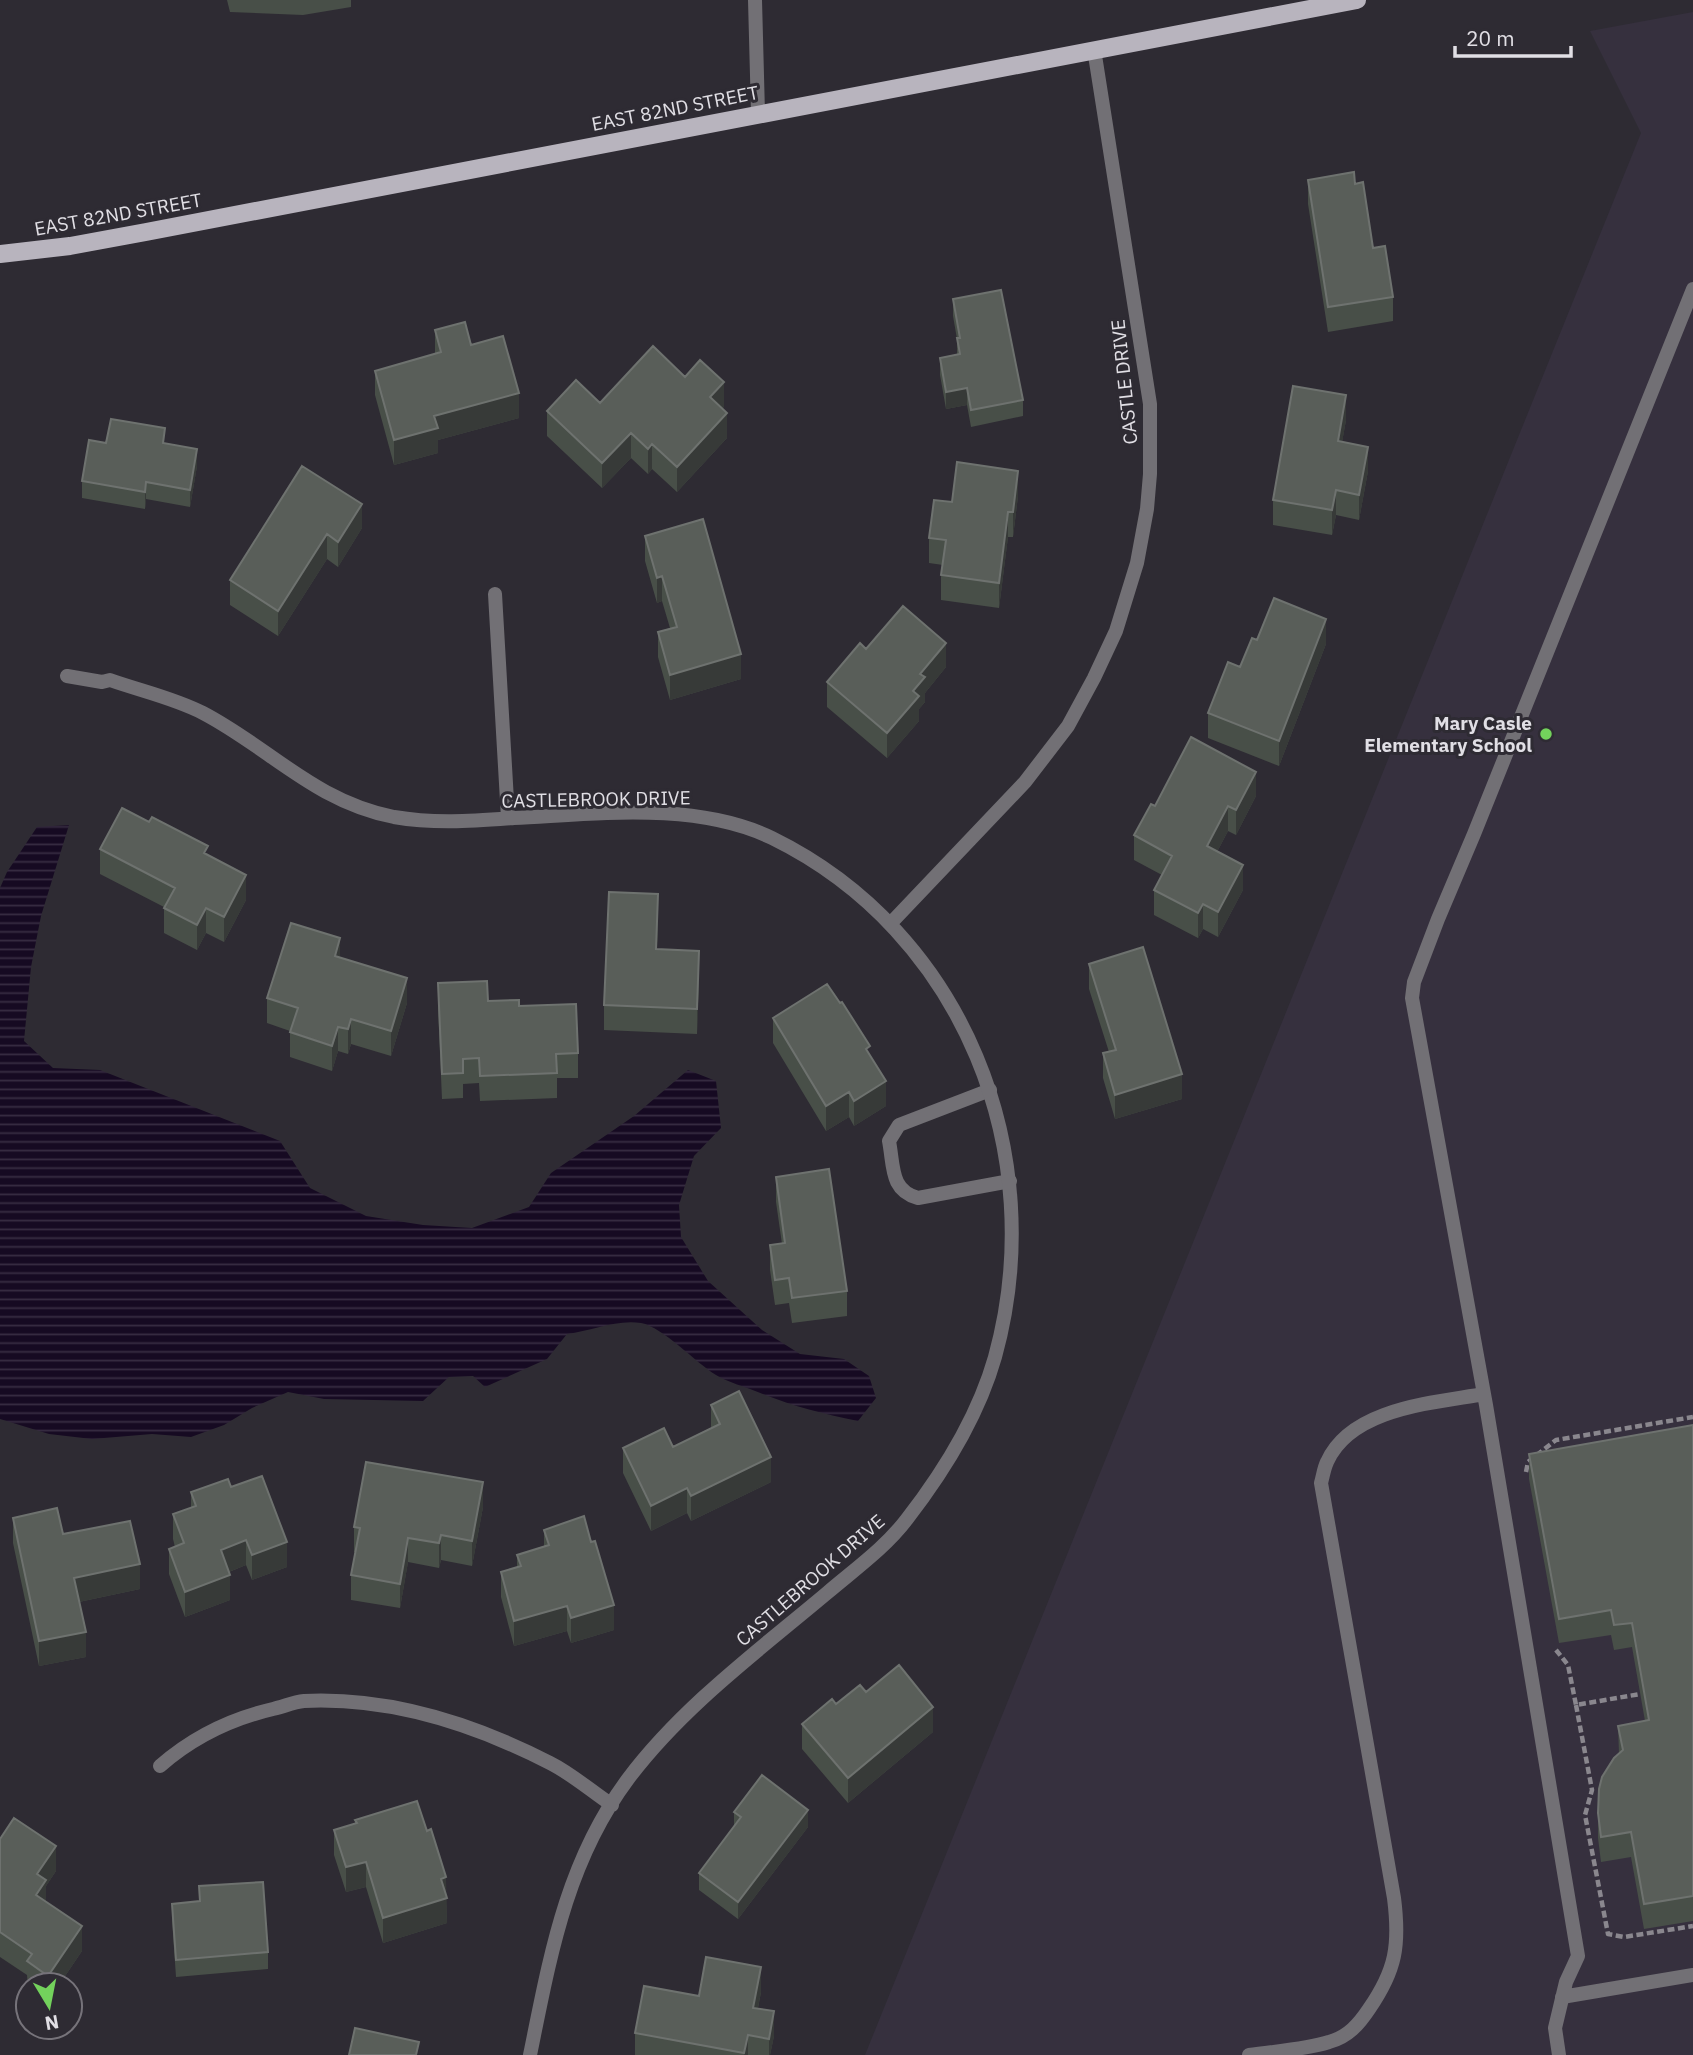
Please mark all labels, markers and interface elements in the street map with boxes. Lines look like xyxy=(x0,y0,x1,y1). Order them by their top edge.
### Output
scale bar xyxy=(1455,14,1570,58)
text: 20 m xyxy=(1466,24,1515,52)
street label: EAST 82ND STREET xyxy=(589,80,761,136)
street label: EAST 82ND STREET xyxy=(32,187,204,241)
street label: CASTLE DRIVE xyxy=(1105,318,1143,446)
place label: Mary Casle Elementary School xyxy=(1364,711,1532,757)
marker: Mary Casle Elementary School xyxy=(1538,726,1554,742)
street label: CASTLEBROOK DRIVE xyxy=(501,785,691,813)
street label: CASTLEBROOK DRIVE xyxy=(731,1509,889,1651)
north arrow xyxy=(14,1971,84,2041)
text: N xyxy=(43,2010,61,2036)

